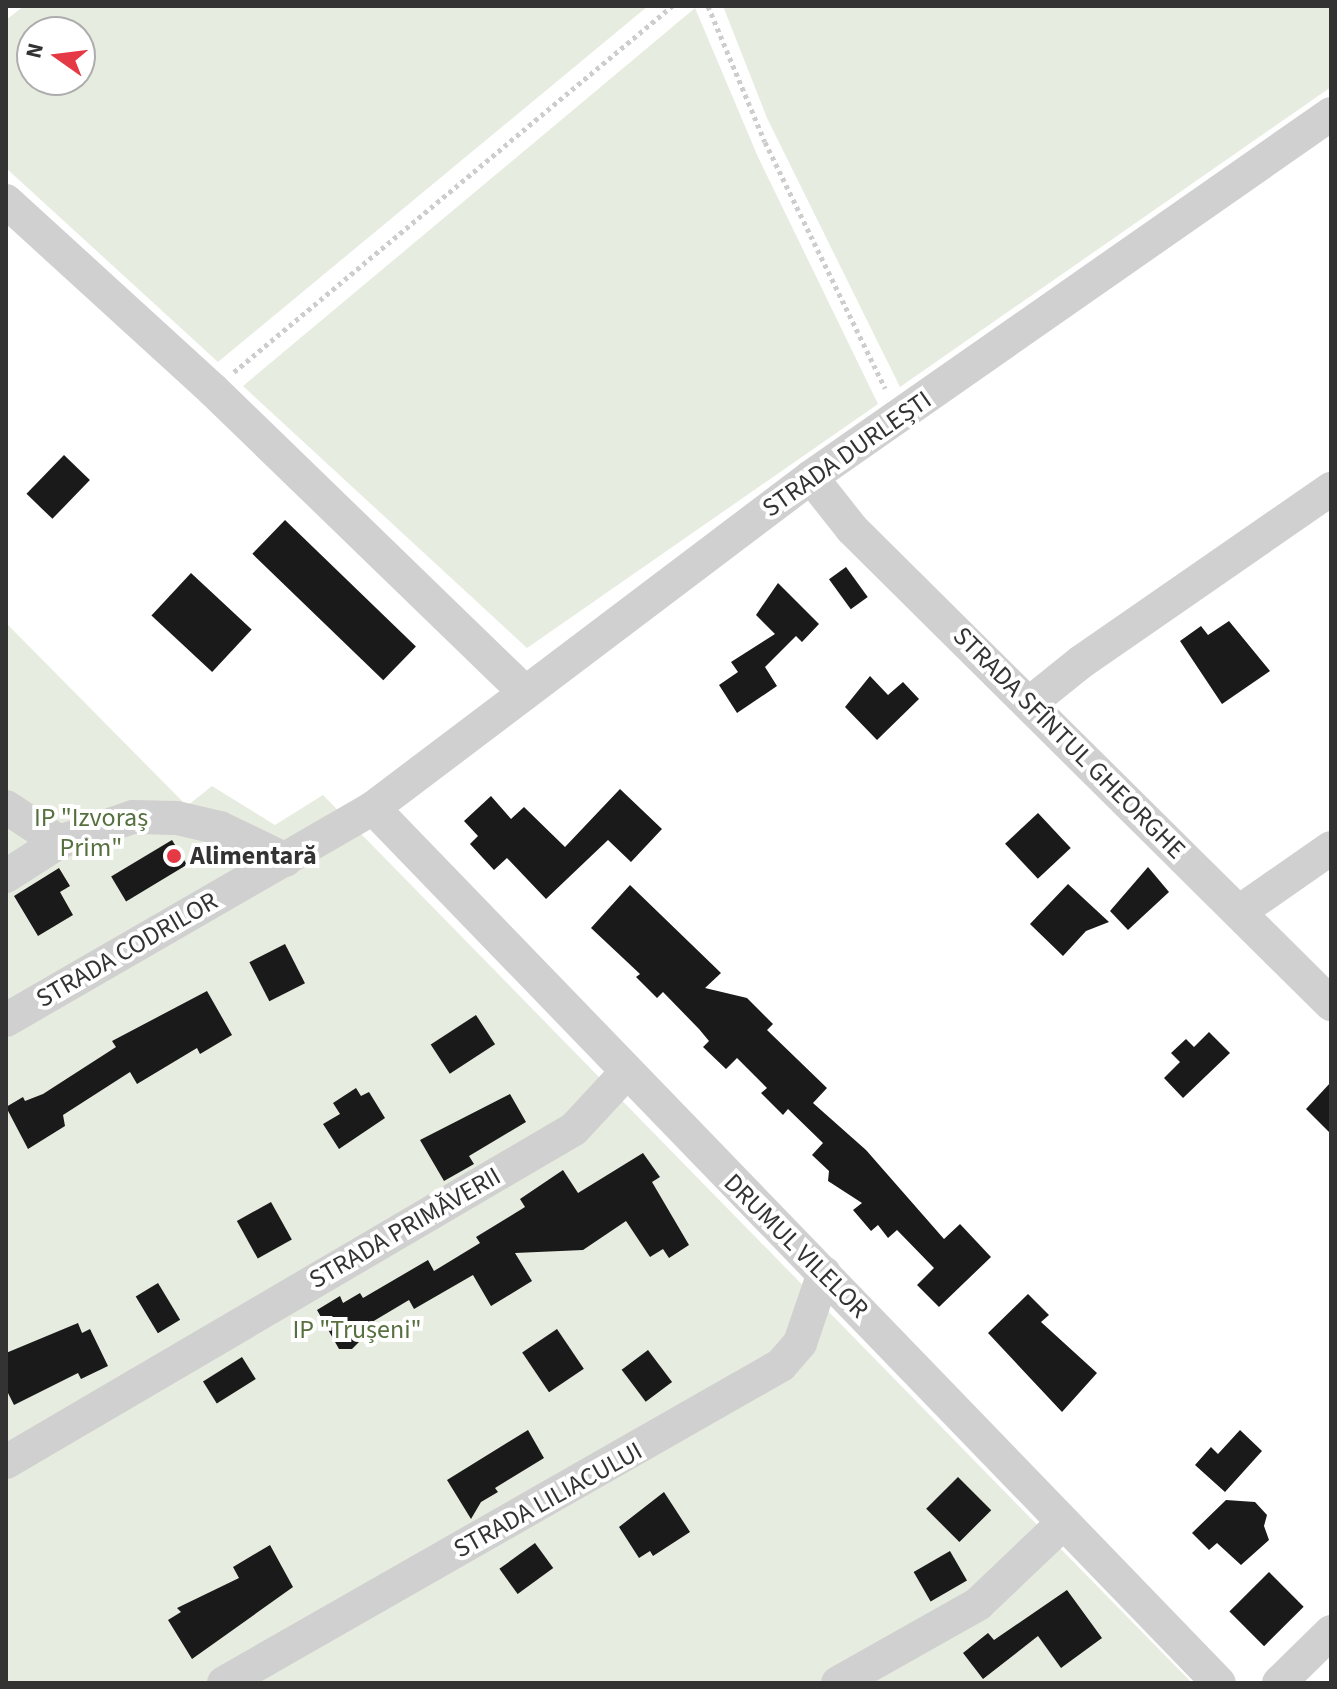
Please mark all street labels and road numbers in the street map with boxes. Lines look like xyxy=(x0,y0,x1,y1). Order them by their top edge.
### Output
street label: STRADA DURLEȘTI xyxy=(756,384,938,524)
street label: STRADA SFÎNTUL GHEORGHE xyxy=(946,620,1192,866)
street label: STRADA CODRILOR xyxy=(31,885,223,1015)
street label: STRADA PRIMĂVERII xyxy=(304,1161,506,1295)
street label: DRUMUL VILELOR xyxy=(717,1167,875,1325)
street label: STRADA LILIACULUI xyxy=(448,1435,648,1565)

